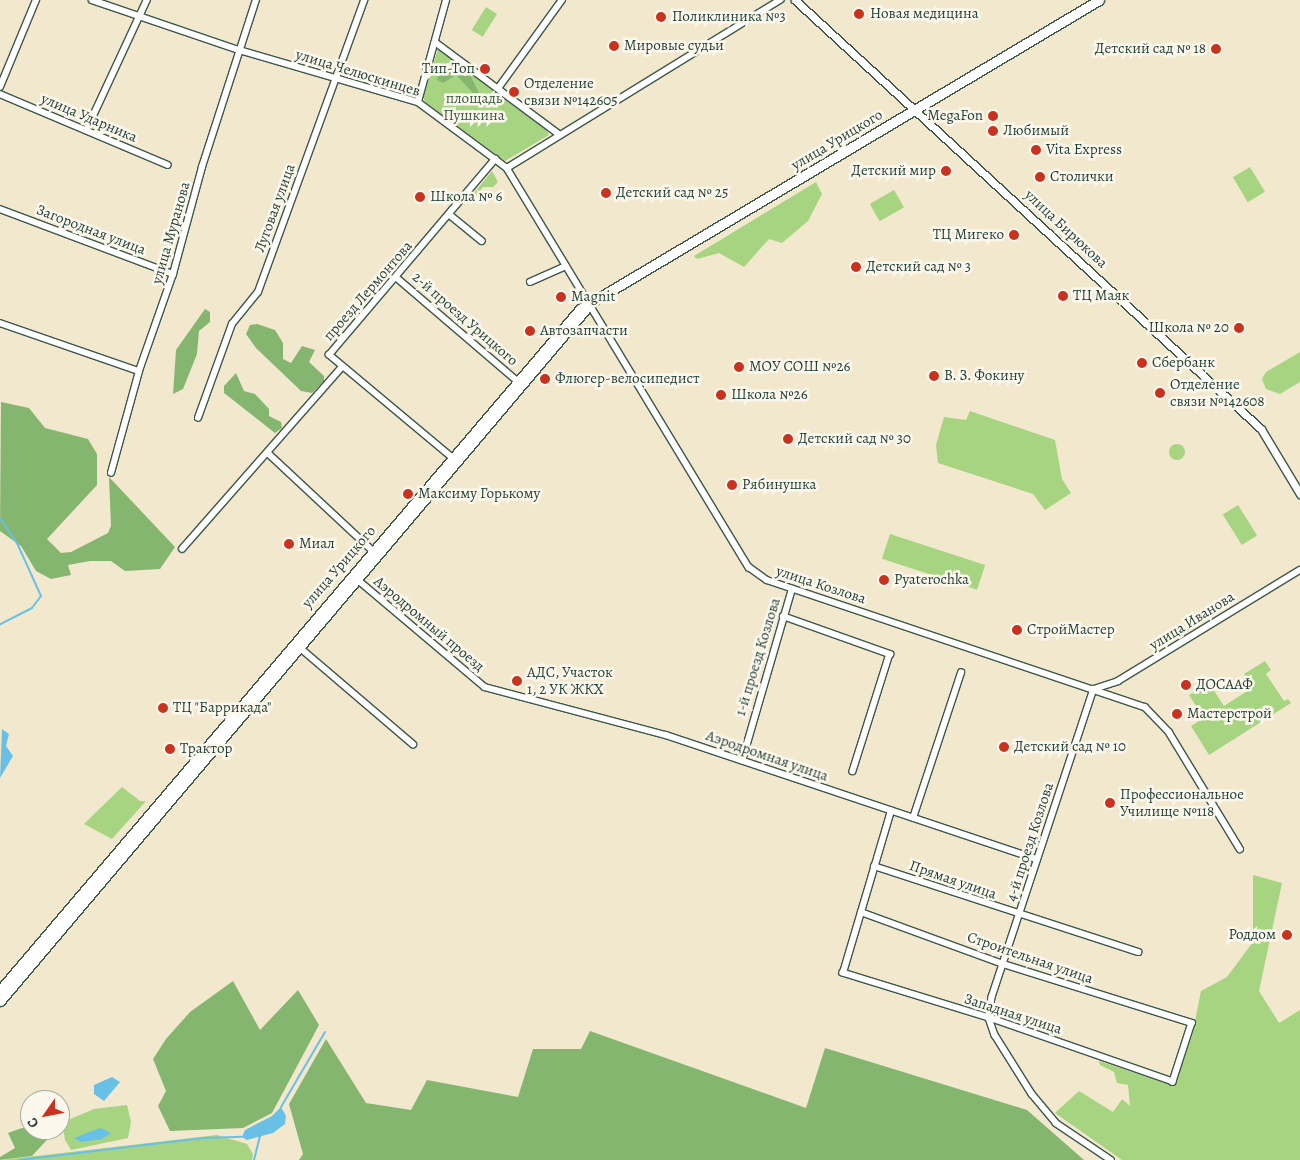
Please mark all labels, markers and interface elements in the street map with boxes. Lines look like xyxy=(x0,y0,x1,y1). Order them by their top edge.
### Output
place label: Новая медицина xyxy=(870,5,979,23)
marker: Новая медицина xyxy=(852,7,866,21)
place label: Поликлиника №3 xyxy=(672,8,786,26)
marker: Поликлиника №3 xyxy=(654,10,668,24)
place label: Мировые судьи xyxy=(624,37,724,55)
marker: Мировые судьи xyxy=(608,40,620,52)
place label: Детский сад № 18 xyxy=(1095,40,1206,58)
marker: Детский сад № 18 xyxy=(1210,43,1222,55)
street label: улица Челюскинцев xyxy=(294,45,422,101)
place label: Тип-Топ xyxy=(422,60,475,78)
marker: Тип-Топ xyxy=(479,63,491,75)
place label: Отделение связи №142605 xyxy=(524,74,618,109)
marker: Отделение связи №142605 xyxy=(508,86,520,98)
park label: площадь Пушкина xyxy=(443,89,505,124)
street label: улица Ударника xyxy=(38,90,140,146)
street label: улица Урицкого xyxy=(788,106,886,174)
place label: MegaFon xyxy=(927,107,983,125)
marker: MegaFon xyxy=(987,110,999,122)
place label: Любимый xyxy=(1003,122,1069,140)
marker: Любимый xyxy=(987,125,999,137)
place label: Vita Express xyxy=(1046,141,1122,159)
marker: Vita Express xyxy=(1030,144,1042,156)
street label: Луговая улица xyxy=(251,161,299,255)
place label: Детский мир xyxy=(851,162,936,180)
marker: Детский мир xyxy=(940,165,952,177)
place label: Столички xyxy=(1050,168,1114,186)
marker: Столички xyxy=(1034,171,1046,183)
street label: улица Муранова xyxy=(148,180,194,286)
place label: Детский сад № 25 xyxy=(616,184,728,202)
street label: улица Бирюкова xyxy=(1021,186,1111,272)
marker: Детский сад № 25 xyxy=(600,187,612,199)
place label: Школа № 6 xyxy=(430,188,502,206)
marker: Школа № 6 xyxy=(414,191,426,203)
street label: Загородная улица xyxy=(34,201,148,259)
place label: ТЦ Мигеко xyxy=(933,226,1004,244)
marker: ТЦ Мигеко xyxy=(1008,229,1020,241)
street label: проезд Лермонтова xyxy=(320,237,416,345)
place label: Детский сад № 3 xyxy=(866,258,971,276)
marker: Детский сад № 3 xyxy=(850,261,862,273)
street label: 2-й проезд Урицкого xyxy=(408,268,522,370)
place label: ТЦ Маяк xyxy=(1073,287,1129,305)
place label: Magnit xyxy=(571,288,615,306)
marker: ТЦ Маяк xyxy=(1057,290,1069,302)
marker: Magnit xyxy=(555,291,567,303)
place label: Школа № 20 xyxy=(1148,319,1229,337)
place label: Автозапчасти xyxy=(540,322,628,340)
marker: Школа № 20 xyxy=(1233,322,1245,334)
marker: Автозапчасти xyxy=(524,325,536,337)
place label: Сбербанк xyxy=(1152,354,1215,372)
marker: Сбербанк xyxy=(1136,357,1148,369)
place label: МОУ СОШ №26 xyxy=(749,358,850,376)
marker: МОУ СОШ №26 xyxy=(733,361,745,373)
place label: В. З. Фокину xyxy=(944,367,1025,385)
place label: Флюгер-велосипедист xyxy=(555,370,700,388)
marker: В. З. Фокину xyxy=(928,370,940,382)
marker: Флюгер-велосипедист xyxy=(539,373,551,385)
place label: Отделение связи №142608 xyxy=(1170,375,1265,410)
place label: Школа №26 xyxy=(731,386,808,404)
marker: Отделение связи №142608 xyxy=(1154,387,1166,399)
marker: Школа №26 xyxy=(715,389,727,401)
place label: Детский сад № 30 xyxy=(798,430,911,448)
marker: Детский сад № 30 xyxy=(782,433,794,445)
place label: Рябинушка xyxy=(742,476,816,494)
marker: Рябинушка xyxy=(726,479,738,491)
place label: Максиму Горькому xyxy=(418,485,540,503)
marker: Максиму Горькому xyxy=(402,488,414,500)
street label: улица Урицкого xyxy=(298,522,380,612)
place label: Миал xyxy=(299,535,335,553)
marker: Миал xyxy=(283,538,295,550)
street label: улица Козлова xyxy=(774,562,868,608)
place label: Pyaterochka xyxy=(894,571,969,589)
street label: Аэродромный проезд xyxy=(370,572,488,676)
marker: Pyaterochka xyxy=(878,574,890,586)
street label: улица Иванова xyxy=(1146,588,1238,654)
street label: 1-й проезд Козлова xyxy=(731,596,785,718)
place label: СтройМастер xyxy=(1027,621,1115,639)
marker: СтройМастер xyxy=(1011,624,1023,636)
place label: АДС, Участок 1, 2 УК ЖКХ xyxy=(527,663,613,698)
marker: АДС, Участок 1, 2 УК ЖКХ xyxy=(511,675,523,687)
place label: ДОСААФ xyxy=(1196,676,1253,694)
marker: ДОСААФ xyxy=(1180,679,1192,691)
place label: ТЦ "Баррикада" xyxy=(173,699,272,717)
marker: ТЦ "Баррикада" xyxy=(157,702,169,714)
place label: Мастерстрой xyxy=(1187,705,1272,723)
marker: Мастерстрой xyxy=(1171,708,1183,720)
street label: Аэродромная улица xyxy=(703,727,831,785)
place label: Детский сад № 10 xyxy=(1014,738,1126,756)
place label: Трактор xyxy=(180,740,232,758)
marker: Детский сад № 10 xyxy=(998,741,1010,753)
marker: Трактор xyxy=(164,743,176,755)
street label: 4-й проезд Козлова xyxy=(1002,780,1058,904)
place label: Профессиональное Училище №118 xyxy=(1120,785,1244,820)
marker: Профессиональное Училище №118 xyxy=(1104,797,1116,809)
street label: Прямая улица xyxy=(907,857,999,903)
place label: Роддом xyxy=(1228,926,1276,944)
street label: Строительная улица xyxy=(965,928,1095,988)
marker: Роддом xyxy=(1280,928,1294,942)
street label: Западная улица xyxy=(962,990,1064,1038)
north arrow xyxy=(20,1090,70,1140)
text: С xyxy=(23,1114,43,1132)

